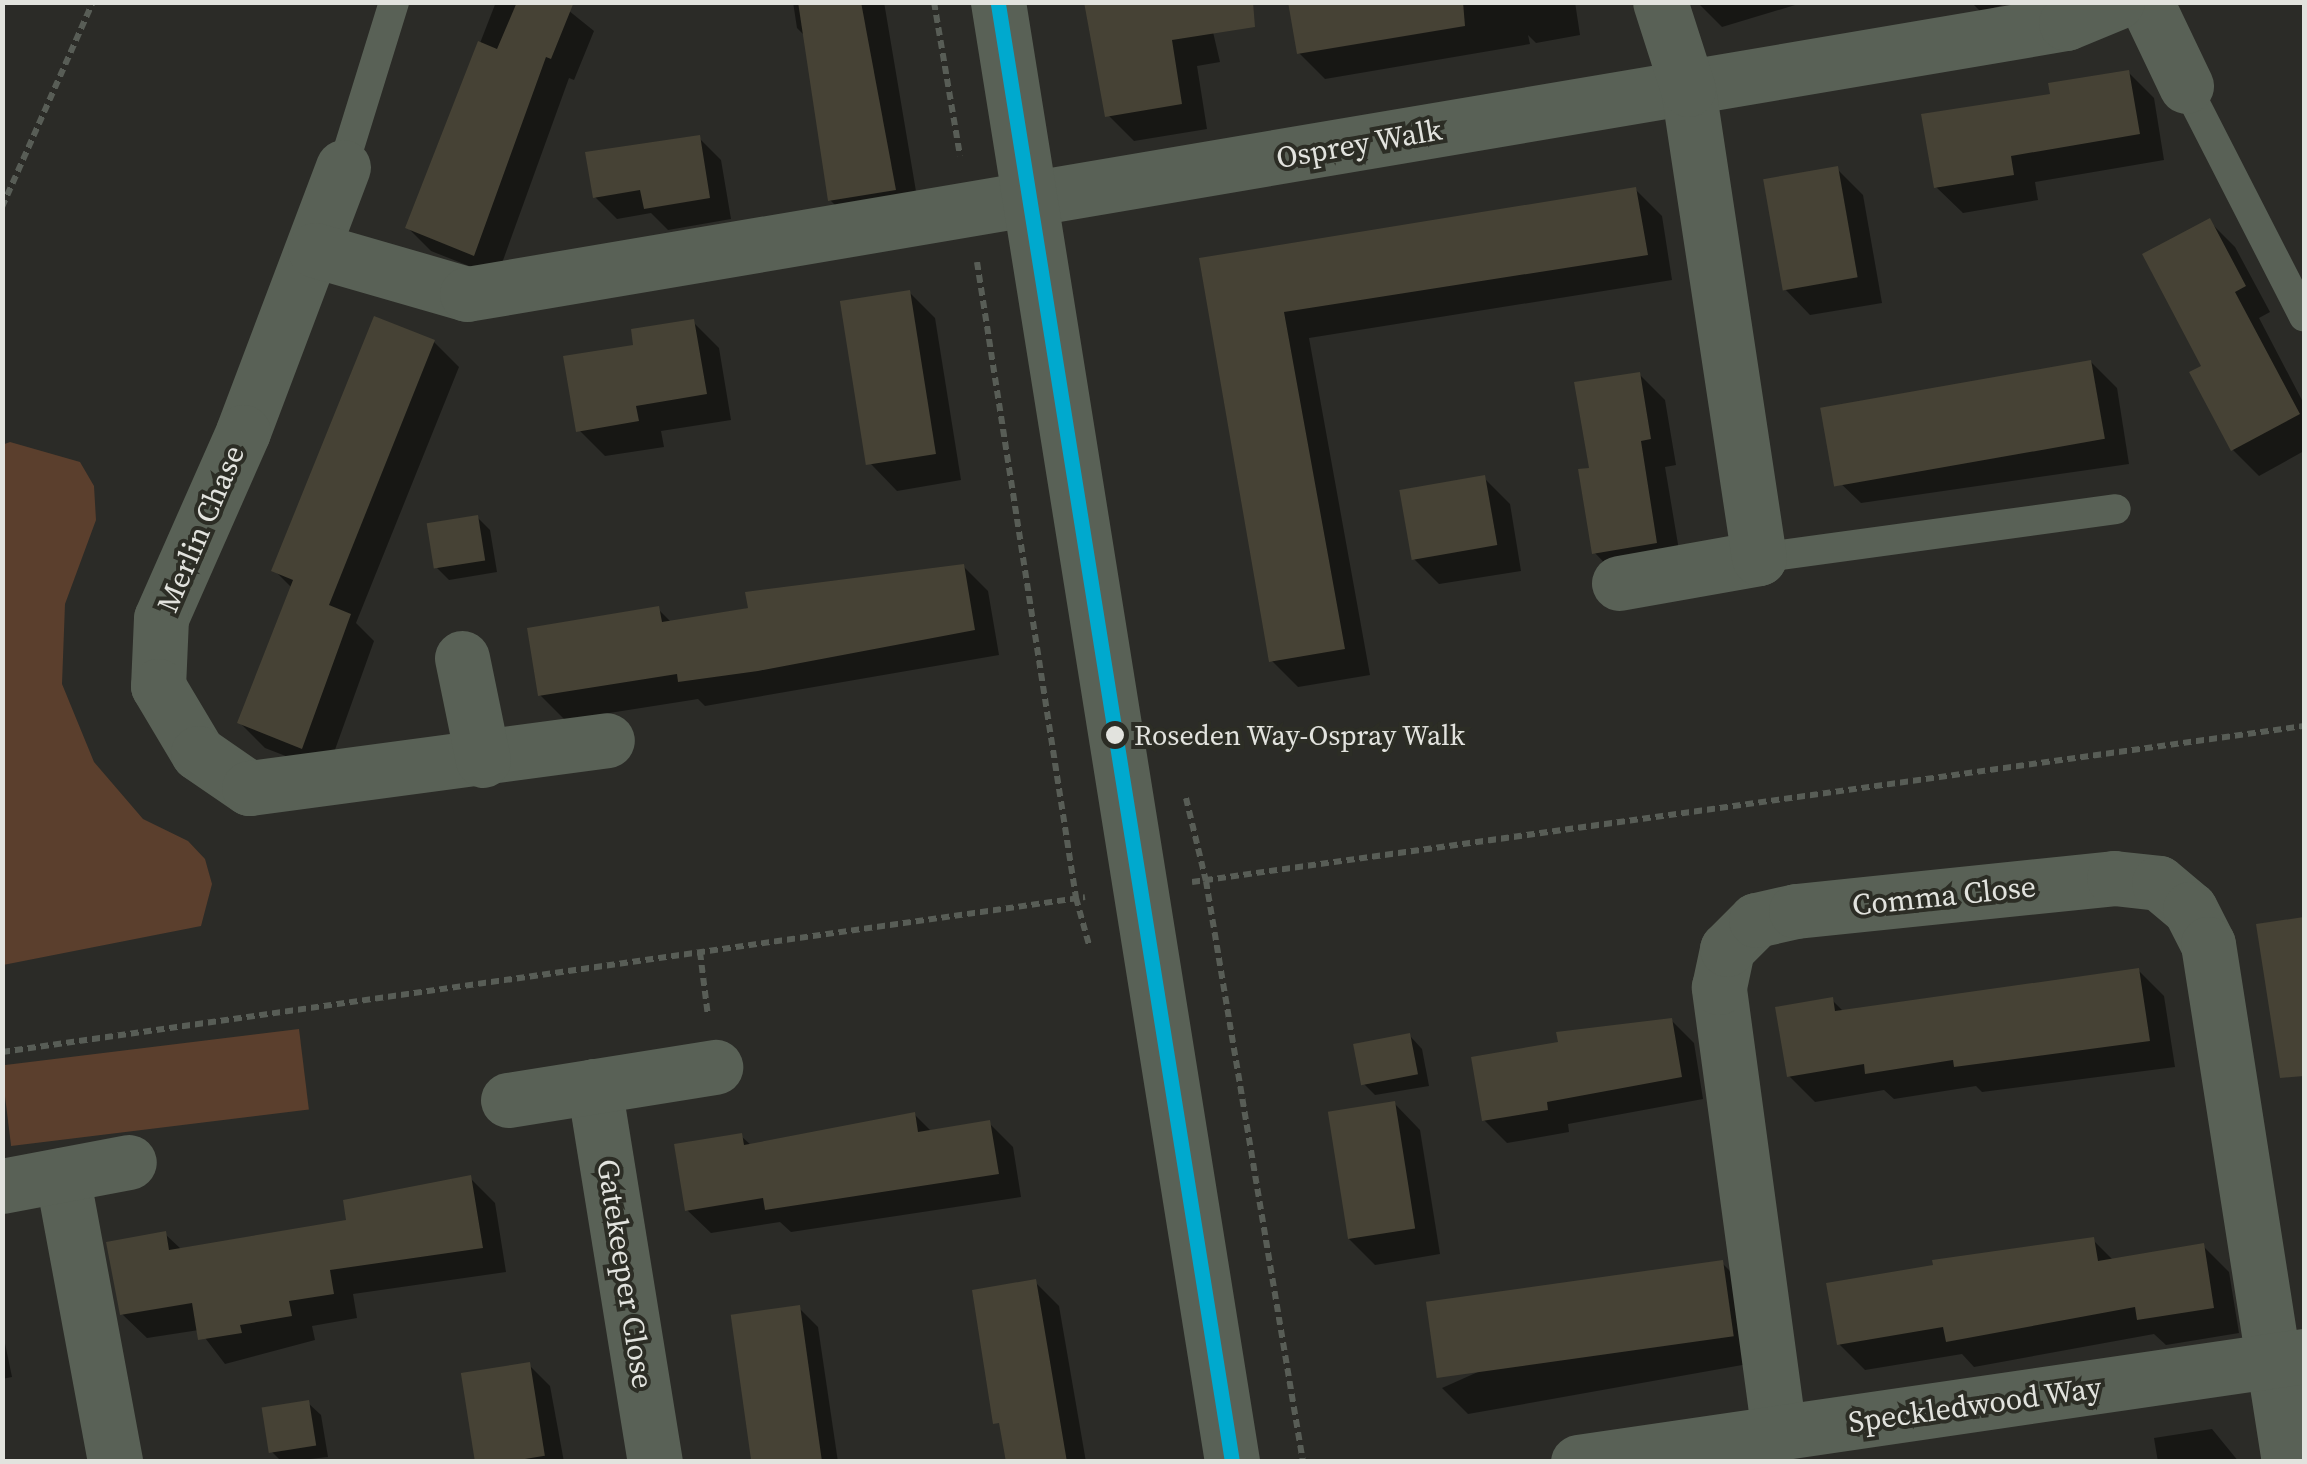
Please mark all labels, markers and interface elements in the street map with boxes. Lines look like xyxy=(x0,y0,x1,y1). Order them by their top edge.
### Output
street label: Osprey Walk xyxy=(1273,112,1445,176)
street label: Merlin Chase xyxy=(150,440,252,618)
place label: Roseden Way-Ospray Walk xyxy=(1134,718,1467,752)
marker: Roseden Way-Ospray Walk xyxy=(1105,725,1125,745)
street label: Comma Close xyxy=(1850,868,2038,924)
street label: Gatekeeper Close xyxy=(589,1157,661,1391)
street label: Speckledwood Way xyxy=(1846,1369,2104,1441)

